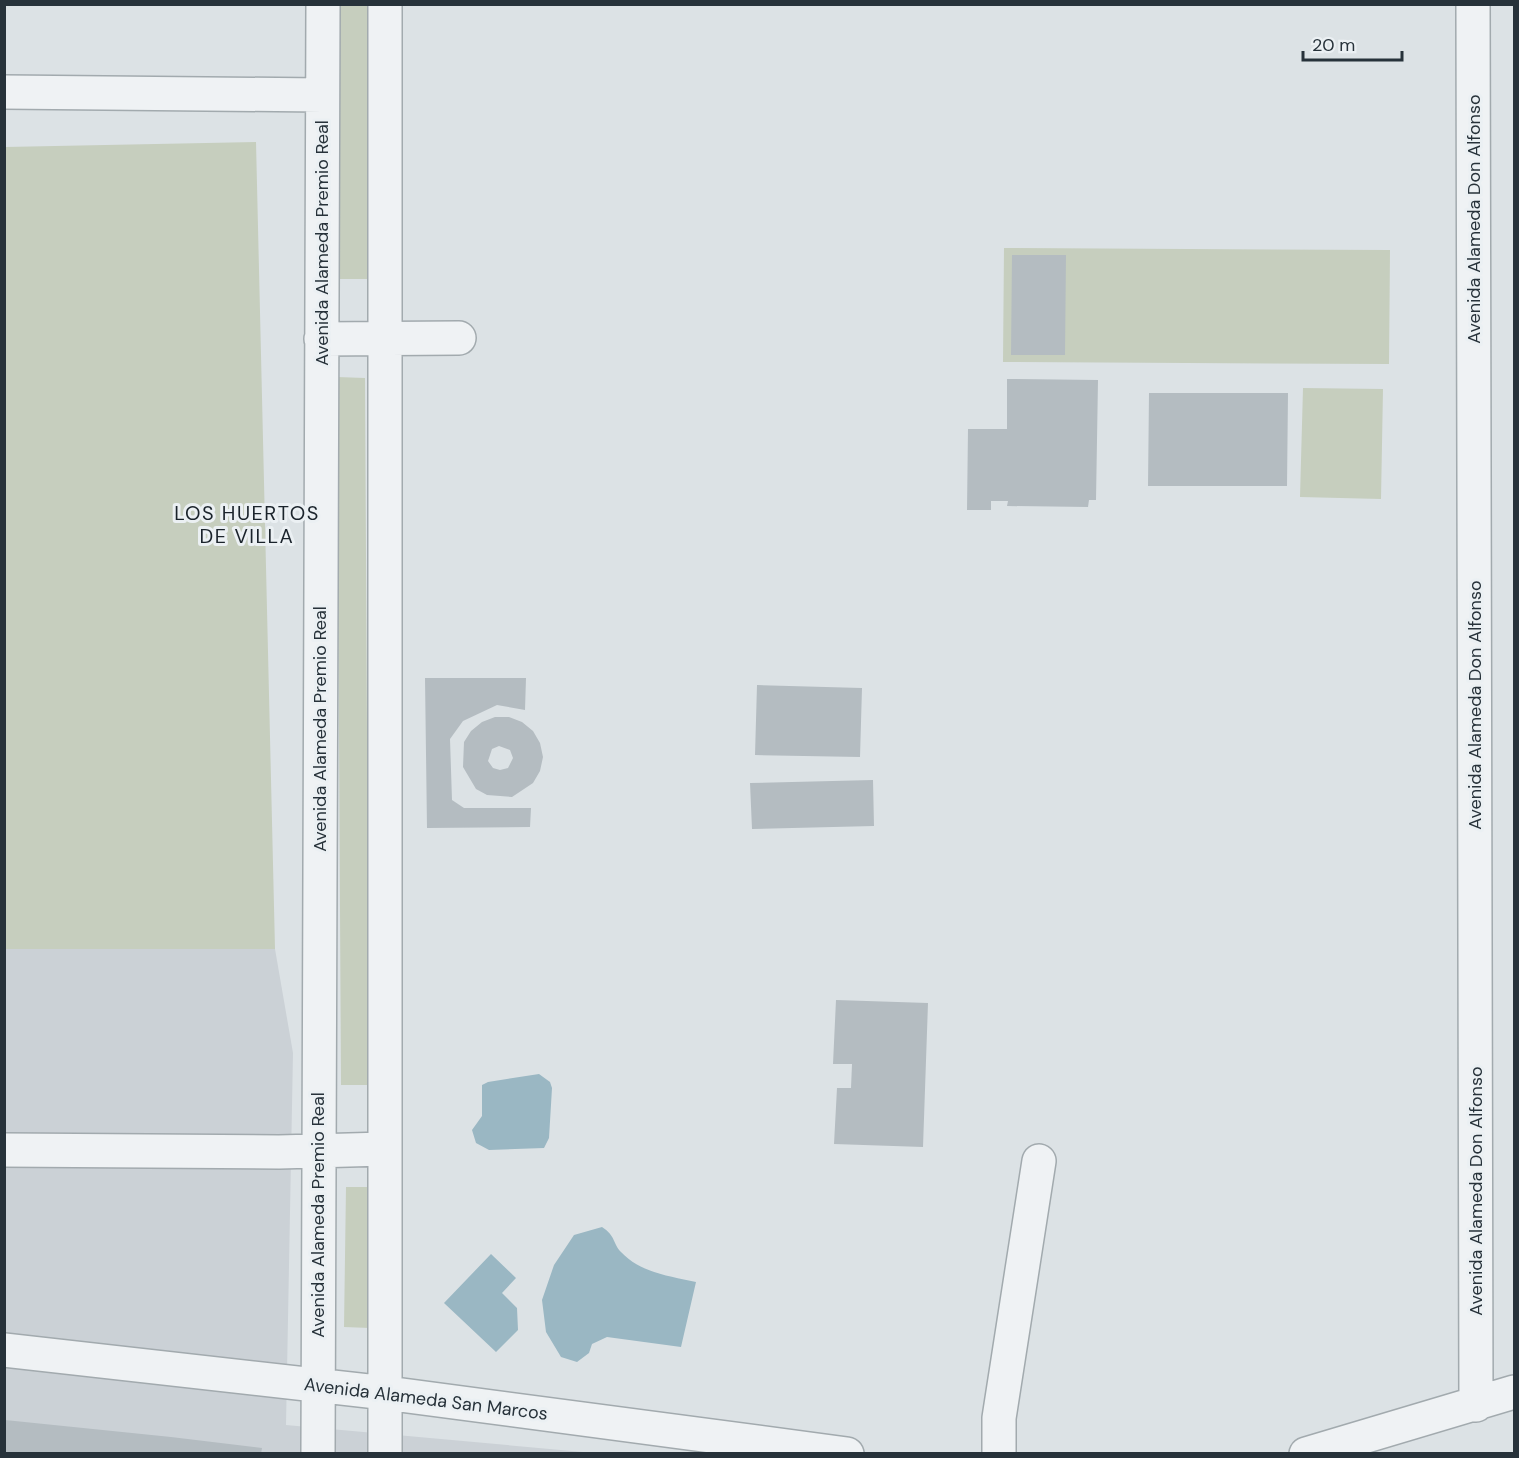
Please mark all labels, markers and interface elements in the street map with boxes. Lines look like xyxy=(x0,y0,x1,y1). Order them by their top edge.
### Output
scale bar xyxy=(1303,24,1402,62)
text: 20 m xyxy=(1312,33,1355,57)
street label: Avenida Alameda Don Alfonso xyxy=(1462,94,1486,344)
street label: Avenida Alameda Premio Real xyxy=(310,120,334,366)
district label: LOS HUERTOS DE VILLA xyxy=(174,500,320,549)
street label: Avenida Alameda Don Alfonso xyxy=(1463,580,1487,830)
street label: Avenida Alameda Premio Real xyxy=(308,606,332,852)
street label: Avenida Alameda Don Alfonso xyxy=(1464,1066,1488,1316)
street label: Avenida Alameda Premio Real xyxy=(306,1092,330,1338)
street label: Avenida Alameda San Marcos xyxy=(303,1372,549,1426)

